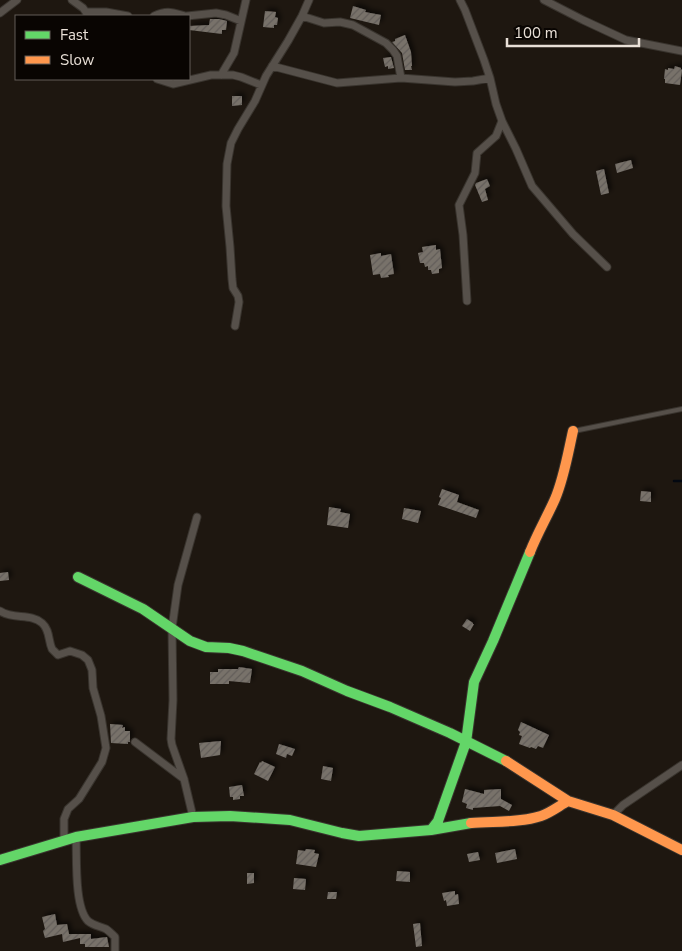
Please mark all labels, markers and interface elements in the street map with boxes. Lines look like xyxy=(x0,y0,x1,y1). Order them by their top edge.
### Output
legend xyxy=(15,15,190,80)
scale bar xyxy=(507,15,640,47)
text: 100 m xyxy=(514,23,558,43)
text: Fast xyxy=(60,25,89,45)
text: Slow xyxy=(60,50,95,70)

